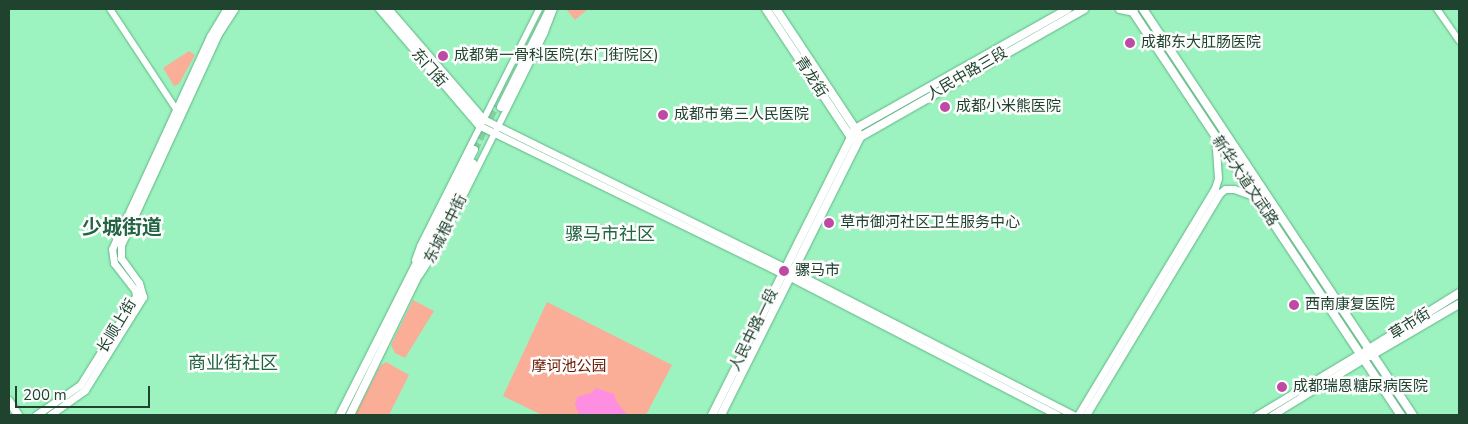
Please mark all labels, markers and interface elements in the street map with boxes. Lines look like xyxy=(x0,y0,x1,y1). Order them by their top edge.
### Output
place label: 成都东大肛肠医院 xyxy=(1141,34,1261,52)
marker: 成都东大肛肠医院 xyxy=(1123,36,1137,50)
street label: 人民中路三段 xyxy=(924,44,1010,104)
street label: 东门街 xyxy=(407,45,451,91)
place label: 成都第一骨科医院(东门街院区) xyxy=(454,47,659,65)
marker: 成都第一骨科医院(东门街院区) xyxy=(436,49,450,63)
street label: 青龙街 xyxy=(791,53,831,101)
place label: 成都小米熊医院 xyxy=(956,98,1061,116)
marker: 成都小米熊医院 xyxy=(938,100,952,114)
place label: 成都市第三人民医院 xyxy=(674,106,809,124)
marker: 成都市第三人民医院 xyxy=(656,108,670,122)
street label: 新华大道文武路 xyxy=(1208,132,1282,230)
street label: 东城根中街 xyxy=(421,192,471,266)
place label: 草市御河社区卫生服务中心 xyxy=(840,214,1020,232)
district label: 少城街道 xyxy=(82,215,162,239)
marker: 草市御河社区卫生服务中心 xyxy=(822,216,836,230)
district label: 骡马市社区 xyxy=(565,223,655,245)
place label: 骡马市 xyxy=(795,262,840,280)
marker: 骡马市 xyxy=(777,264,791,278)
street label: 人民中路一段 xyxy=(726,286,782,374)
street label: 长顺上街 xyxy=(94,296,140,356)
place label: 西南康复医院 xyxy=(1305,296,1395,314)
marker: 西南康复医院 xyxy=(1287,298,1301,312)
street label: 草市街 xyxy=(1386,304,1434,344)
district label: 商业街社区 xyxy=(188,352,278,374)
park label: 摩诃池公园 xyxy=(532,358,606,376)
scale bar xyxy=(18,376,152,408)
place label: 成都瑞恩糖尿病医院 xyxy=(1293,378,1428,396)
marker: 成都瑞恩糖尿病医院 xyxy=(1275,380,1289,394)
text: 200 m xyxy=(23,385,67,405)

